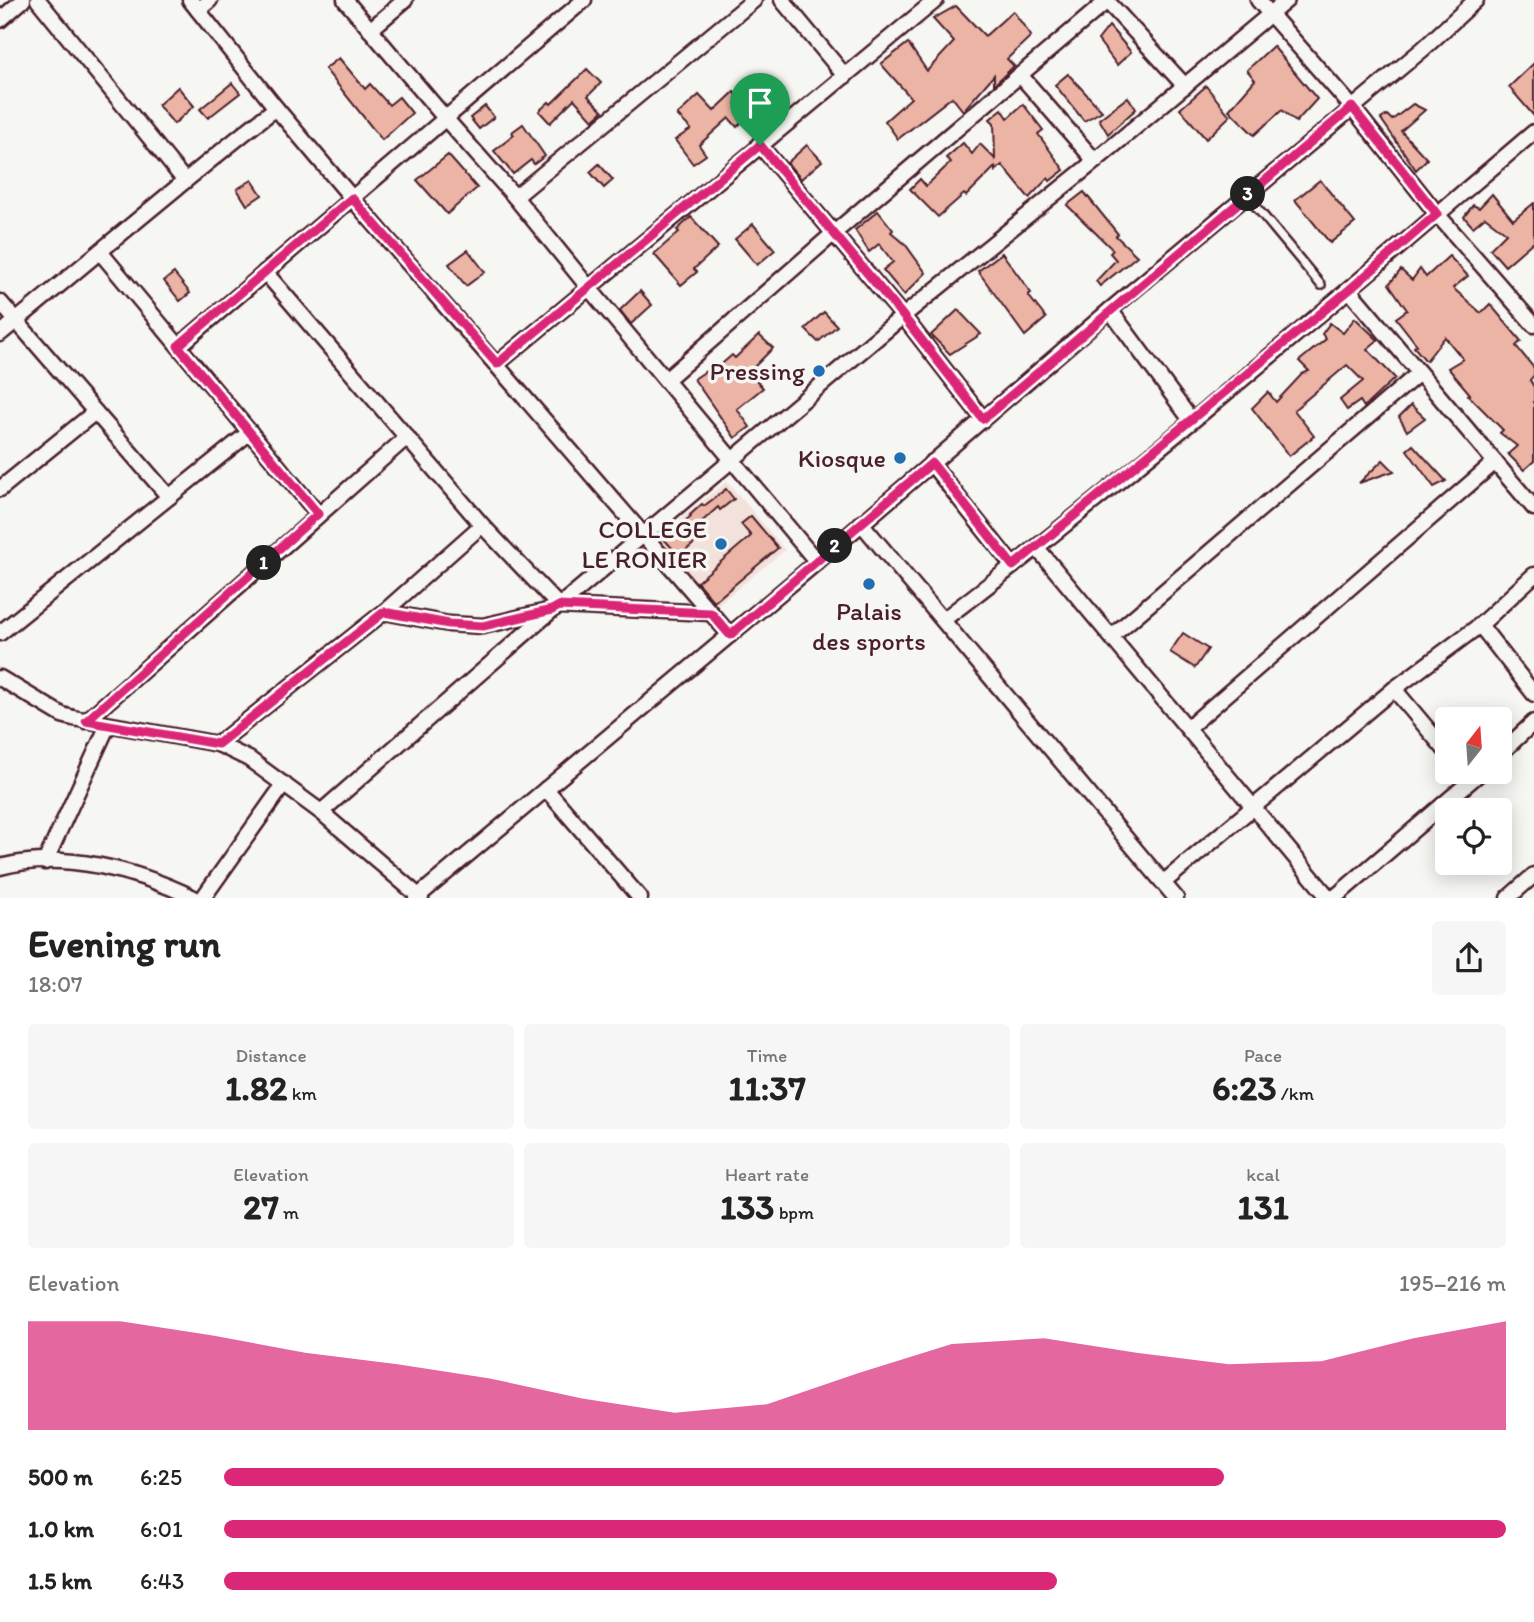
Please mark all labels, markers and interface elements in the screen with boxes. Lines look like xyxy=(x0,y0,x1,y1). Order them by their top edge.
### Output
pin xyxy=(730,73,790,145)
icon: arrive xyxy=(741,84,779,122)
pin: 3 xyxy=(1230,176,1266,212)
text: 3 xyxy=(1242,182,1253,205)
place label: Pressing xyxy=(710,355,806,387)
marker: Pressing xyxy=(811,363,827,379)
place label: Kiosque xyxy=(798,442,886,474)
marker: Kiosque xyxy=(892,450,908,466)
place label: COLLEGE LE RONIER xyxy=(581,513,707,575)
pin: 2 xyxy=(818,528,852,564)
text: 2 xyxy=(830,534,840,557)
marker: COLLEGE LE RONIER xyxy=(713,536,729,552)
pin: 1 xyxy=(246,546,282,580)
text: 1 xyxy=(259,551,268,574)
marker: Palais des sports xyxy=(861,576,877,592)
place label: Palais des sports xyxy=(812,595,926,657)
north arrow xyxy=(1435,707,1512,784)
map controls xyxy=(1435,707,1512,875)
button: locate xyxy=(1435,798,1512,875)
text: Evening run xyxy=(28,921,221,967)
button: share xyxy=(1432,921,1506,995)
text: 18:07 xyxy=(28,970,83,998)
text: Distance xyxy=(235,1044,307,1067)
text: Time xyxy=(747,1044,787,1067)
text: Pace xyxy=(1244,1044,1282,1067)
text: 1.82 xyxy=(225,1067,288,1109)
text: 11:37 xyxy=(728,1067,806,1109)
text: 6:23 xyxy=(1212,1067,1277,1109)
text: km xyxy=(288,1082,317,1105)
text: /km xyxy=(1277,1082,1314,1105)
text: Elevation xyxy=(233,1163,309,1186)
text: Heart rate xyxy=(725,1163,809,1186)
text: kcal xyxy=(1246,1163,1280,1186)
text: 27 xyxy=(243,1186,279,1228)
text: 133 xyxy=(720,1186,774,1228)
text: 131 xyxy=(1237,1186,1289,1228)
text: m xyxy=(279,1201,299,1224)
text: bpm xyxy=(774,1201,814,1224)
text: Elevation xyxy=(28,1269,119,1297)
text: 195–216 m xyxy=(1399,1269,1506,1297)
text: 500 m xyxy=(28,1463,93,1491)
text: 6:25 xyxy=(140,1463,182,1491)
text: 1.0 km xyxy=(28,1515,94,1543)
text: 6:01 xyxy=(140,1515,183,1543)
text: 1.5 km xyxy=(28,1567,92,1595)
text: 6:43 xyxy=(140,1567,184,1595)

